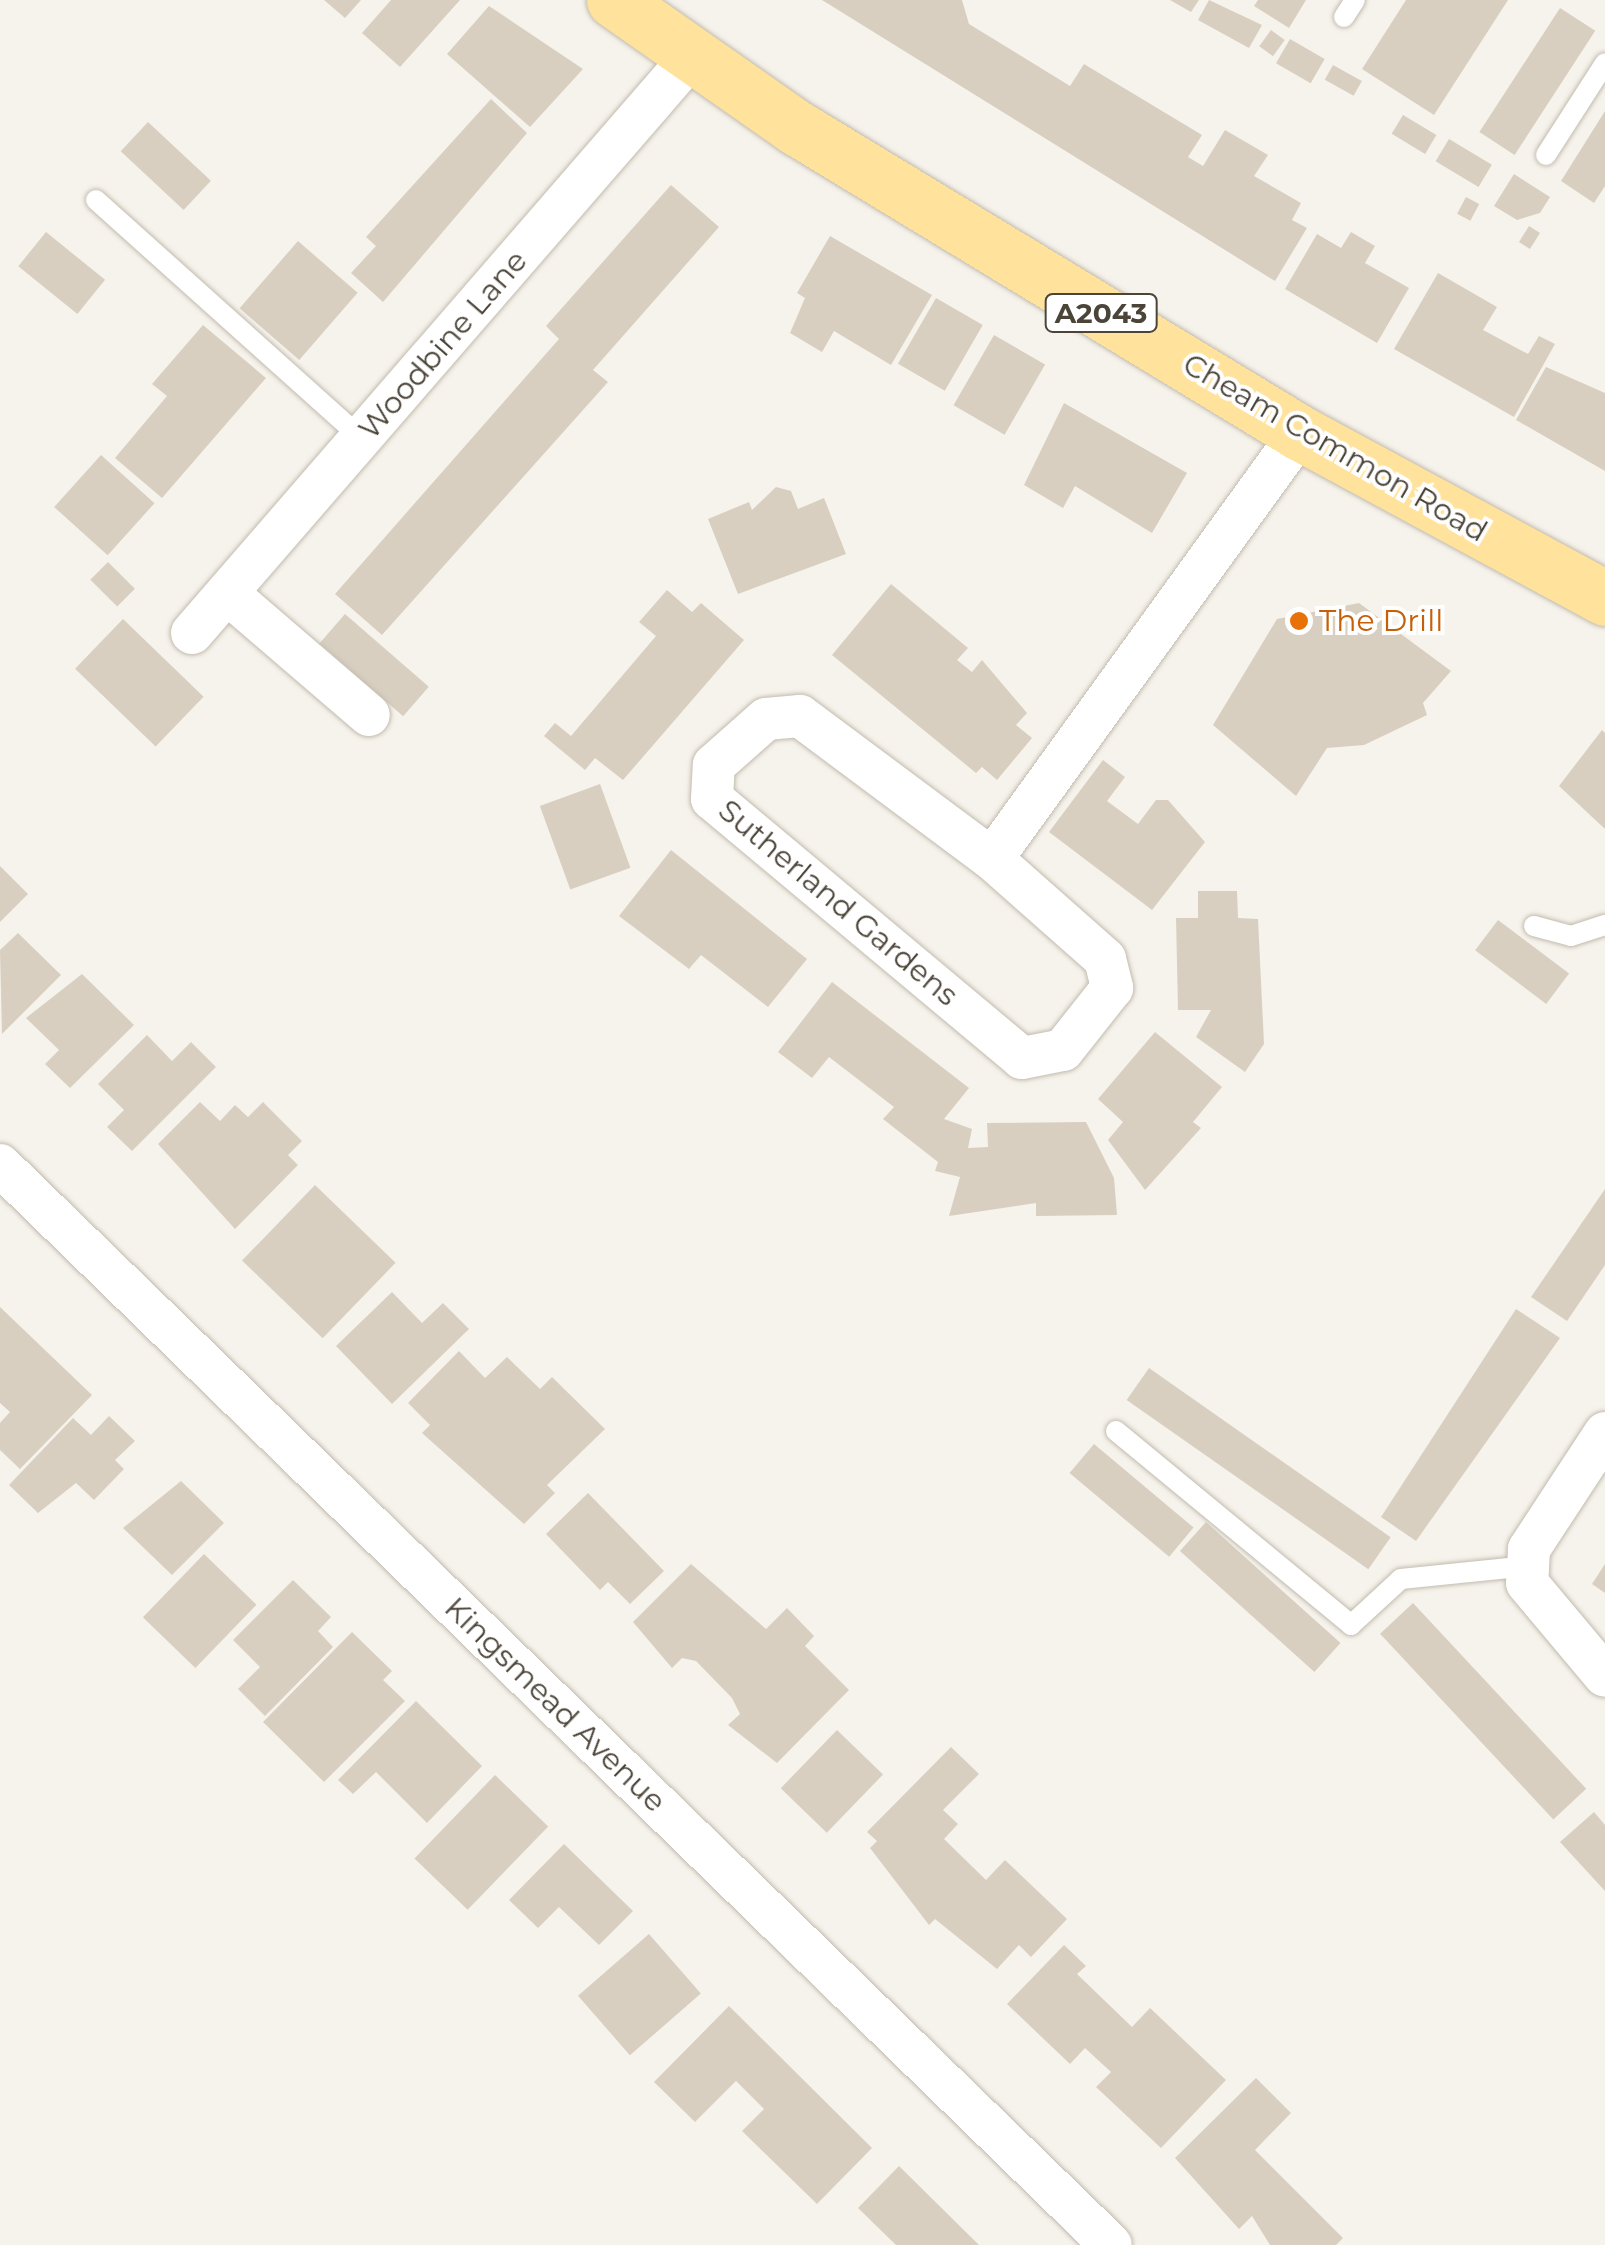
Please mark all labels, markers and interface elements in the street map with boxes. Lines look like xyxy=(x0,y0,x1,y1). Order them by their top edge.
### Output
street label: Woodbine Lane xyxy=(351,243,535,447)
road number: A2043 xyxy=(1044,290,1158,336)
street label: Cheam Common Road xyxy=(1177,346,1493,550)
place label: The Drill xyxy=(1319,603,1443,639)
marker: The Drill xyxy=(1288,610,1310,632)
street label: Sutherland Gardens xyxy=(711,792,965,1014)
street label: Kingsmead Avenue xyxy=(437,1590,673,1820)

